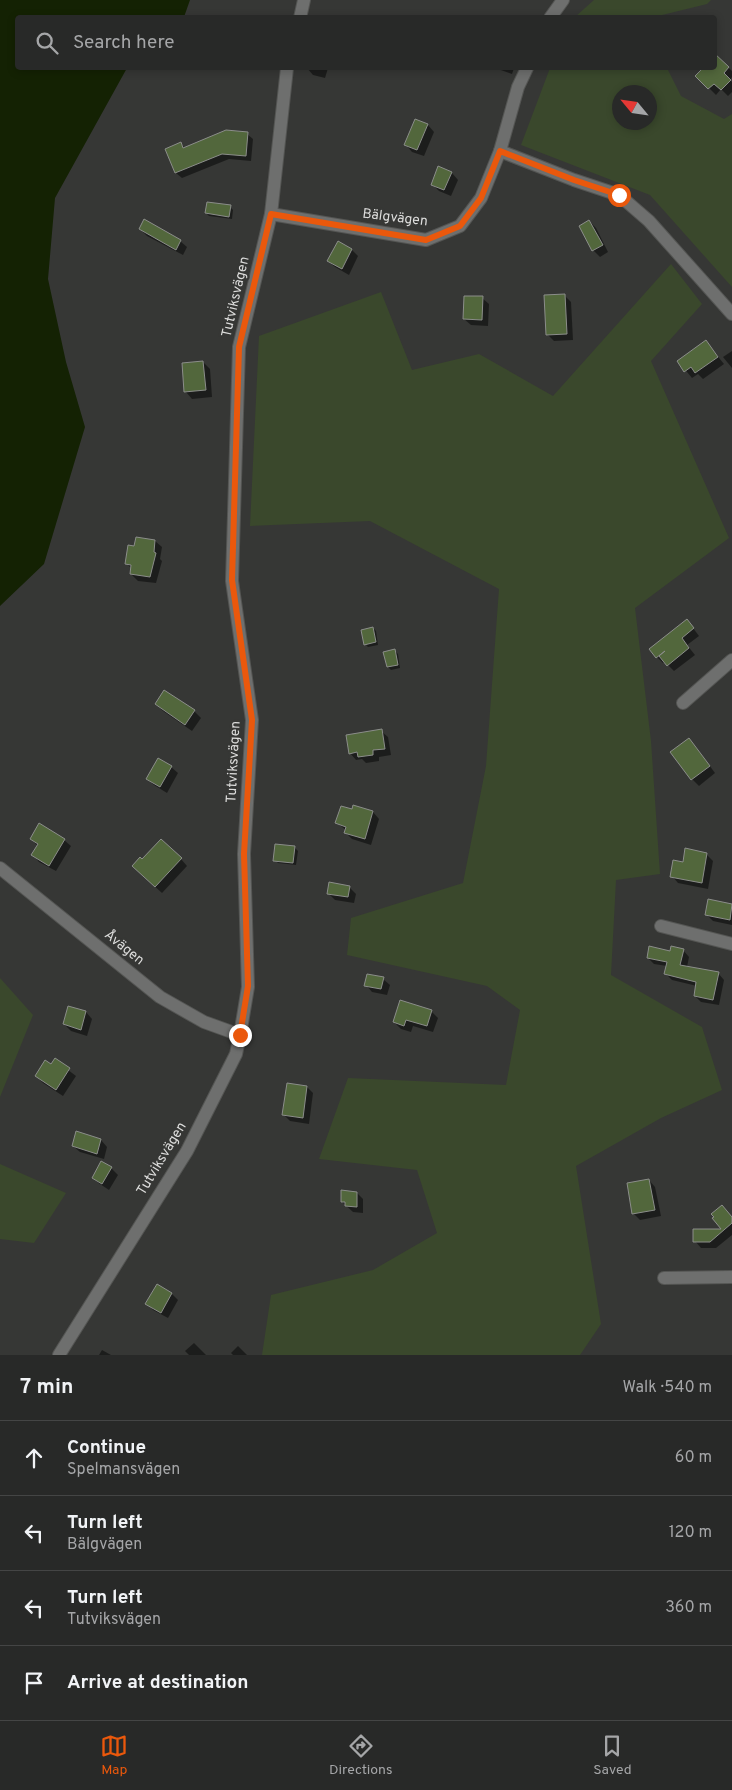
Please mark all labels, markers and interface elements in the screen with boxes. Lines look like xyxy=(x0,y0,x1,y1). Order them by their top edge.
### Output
search box xyxy=(15,15,717,70)
icon: search xyxy=(33,29,61,57)
text: Search here xyxy=(73,31,175,55)
north arrow xyxy=(612,85,657,130)
route start xyxy=(608,184,631,207)
street label: Bälgvägen xyxy=(361,206,429,230)
street label: Tutviksvägen xyxy=(218,255,254,339)
street label: Tutviksvägen xyxy=(223,720,245,804)
street label: Åvägen xyxy=(101,927,147,969)
route end xyxy=(229,1024,252,1047)
street label: Tutviksvägen xyxy=(134,1119,190,1199)
text: 7 min xyxy=(20,1374,73,1401)
text: Walk · 540 m xyxy=(623,1378,712,1398)
text: Continue xyxy=(67,1436,146,1460)
icon: ahead xyxy=(20,1444,48,1472)
text: 60 m xyxy=(675,1448,712,1468)
text: Spelmansvägen xyxy=(67,1460,180,1480)
text: Turn left xyxy=(67,1511,143,1535)
icon: left xyxy=(20,1519,48,1547)
text: 120 m xyxy=(669,1523,712,1543)
text: Bälgvägen xyxy=(67,1535,142,1555)
text: Turn left xyxy=(67,1586,143,1610)
icon: left xyxy=(20,1594,48,1622)
text: 360 m xyxy=(665,1598,712,1618)
text: Tutviksvägen xyxy=(67,1610,161,1630)
icon: arrive xyxy=(20,1669,48,1697)
text: Arrive at destination xyxy=(67,1671,248,1695)
tab: Map xyxy=(100,1732,128,1779)
tab: Directions xyxy=(329,1732,393,1779)
tab: Saved xyxy=(593,1732,632,1779)

